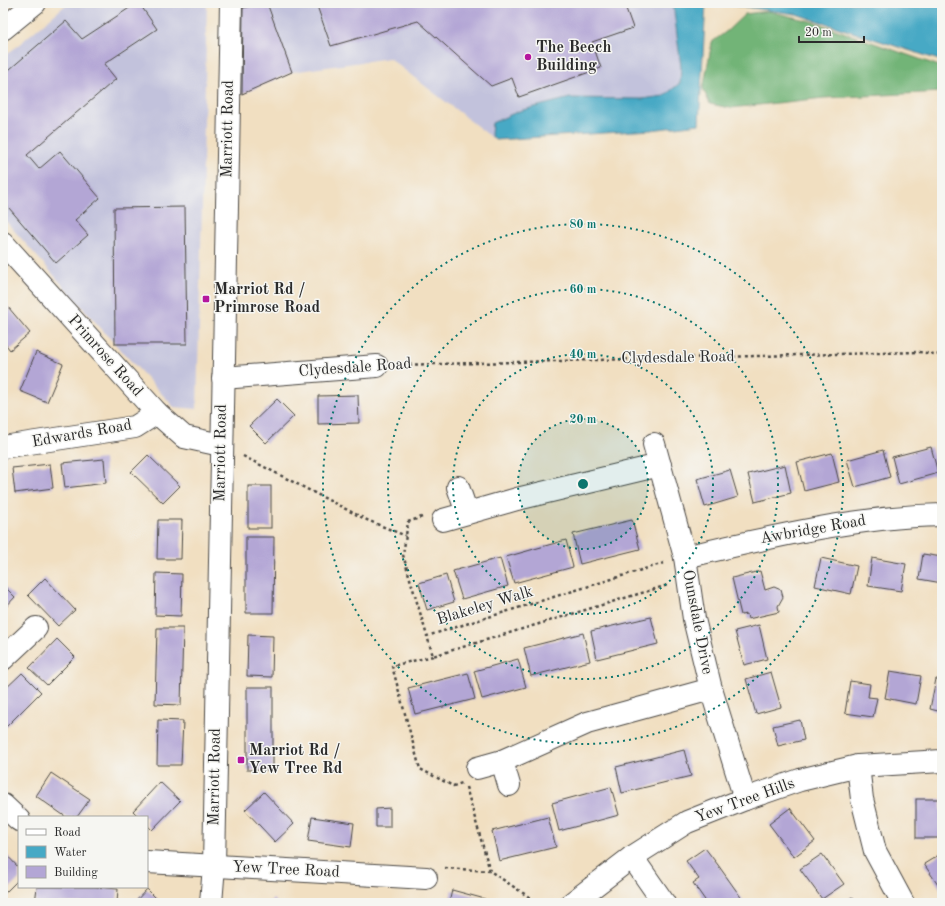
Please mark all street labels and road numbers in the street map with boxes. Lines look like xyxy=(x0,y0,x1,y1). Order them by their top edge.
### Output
street label: Marriott Road xyxy=(219,80,237,178)
street label: Primrose Road xyxy=(64,312,146,400)
street label: Clydesdale Road xyxy=(621,349,735,367)
street label: Clydesdale Road xyxy=(298,356,412,380)
street label: Marriott Road xyxy=(212,404,230,502)
street label: Edwards Road xyxy=(31,417,133,451)
street label: Awbridge Road xyxy=(759,513,867,547)
street label: Ounsdale Drive xyxy=(679,568,715,676)
street label: Blakeley Walk xyxy=(435,584,535,628)
street label: Marriott Road xyxy=(206,728,224,826)
street label: Yew Tree Hills xyxy=(693,776,797,826)
street label: Yew Tree Road xyxy=(232,859,340,881)

